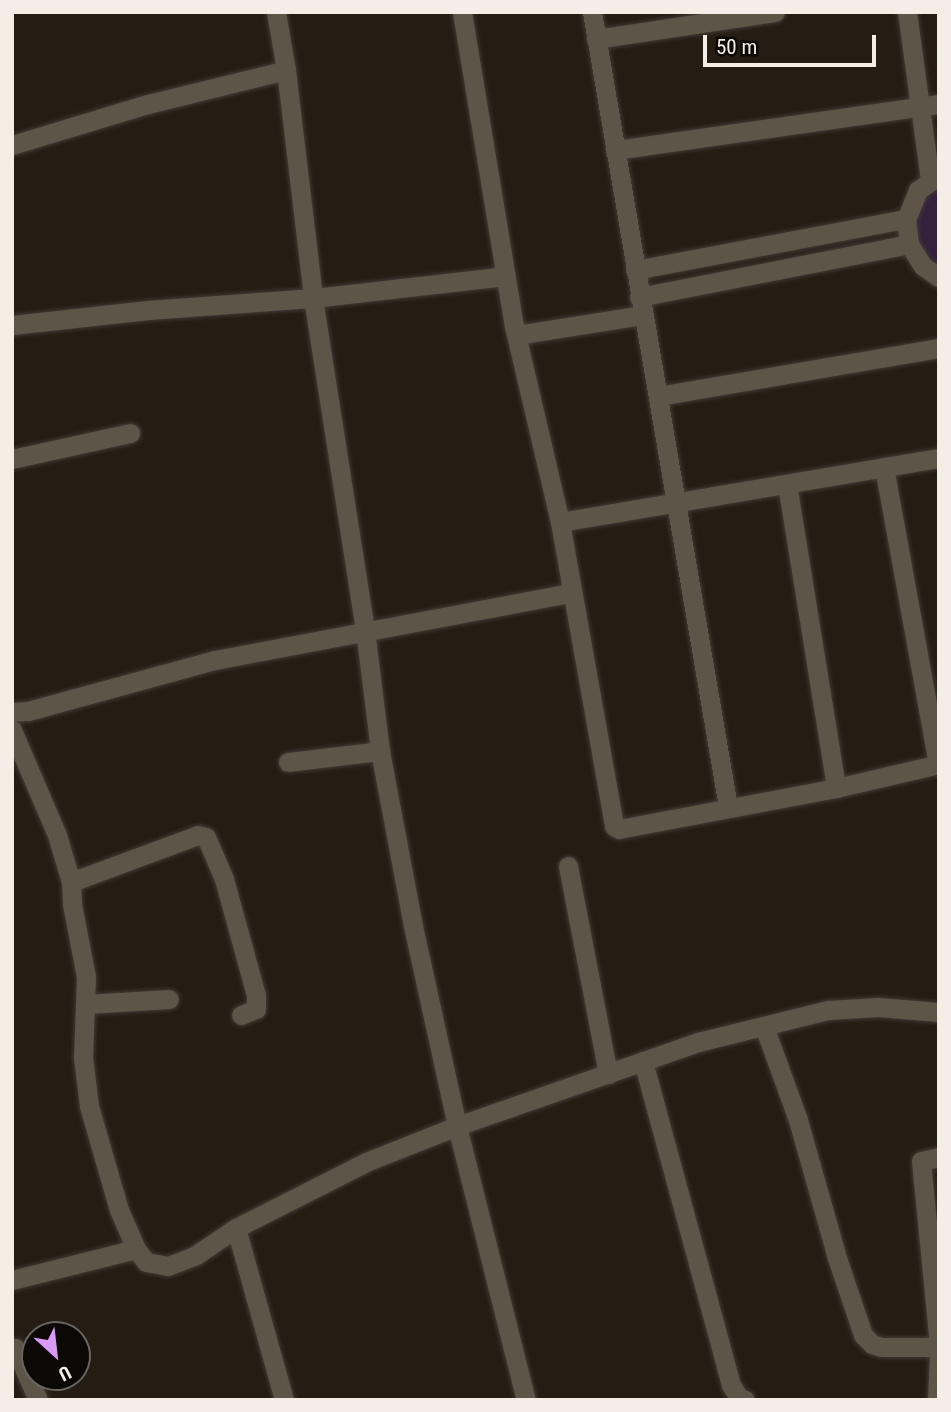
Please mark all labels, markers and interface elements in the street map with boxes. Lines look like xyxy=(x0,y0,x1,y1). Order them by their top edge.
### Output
scale bar xyxy=(706,21,879,65)
text: 50 m xyxy=(716,35,757,59)
north arrow xyxy=(21,1321,91,1391)
text: U xyxy=(55,1361,75,1386)

